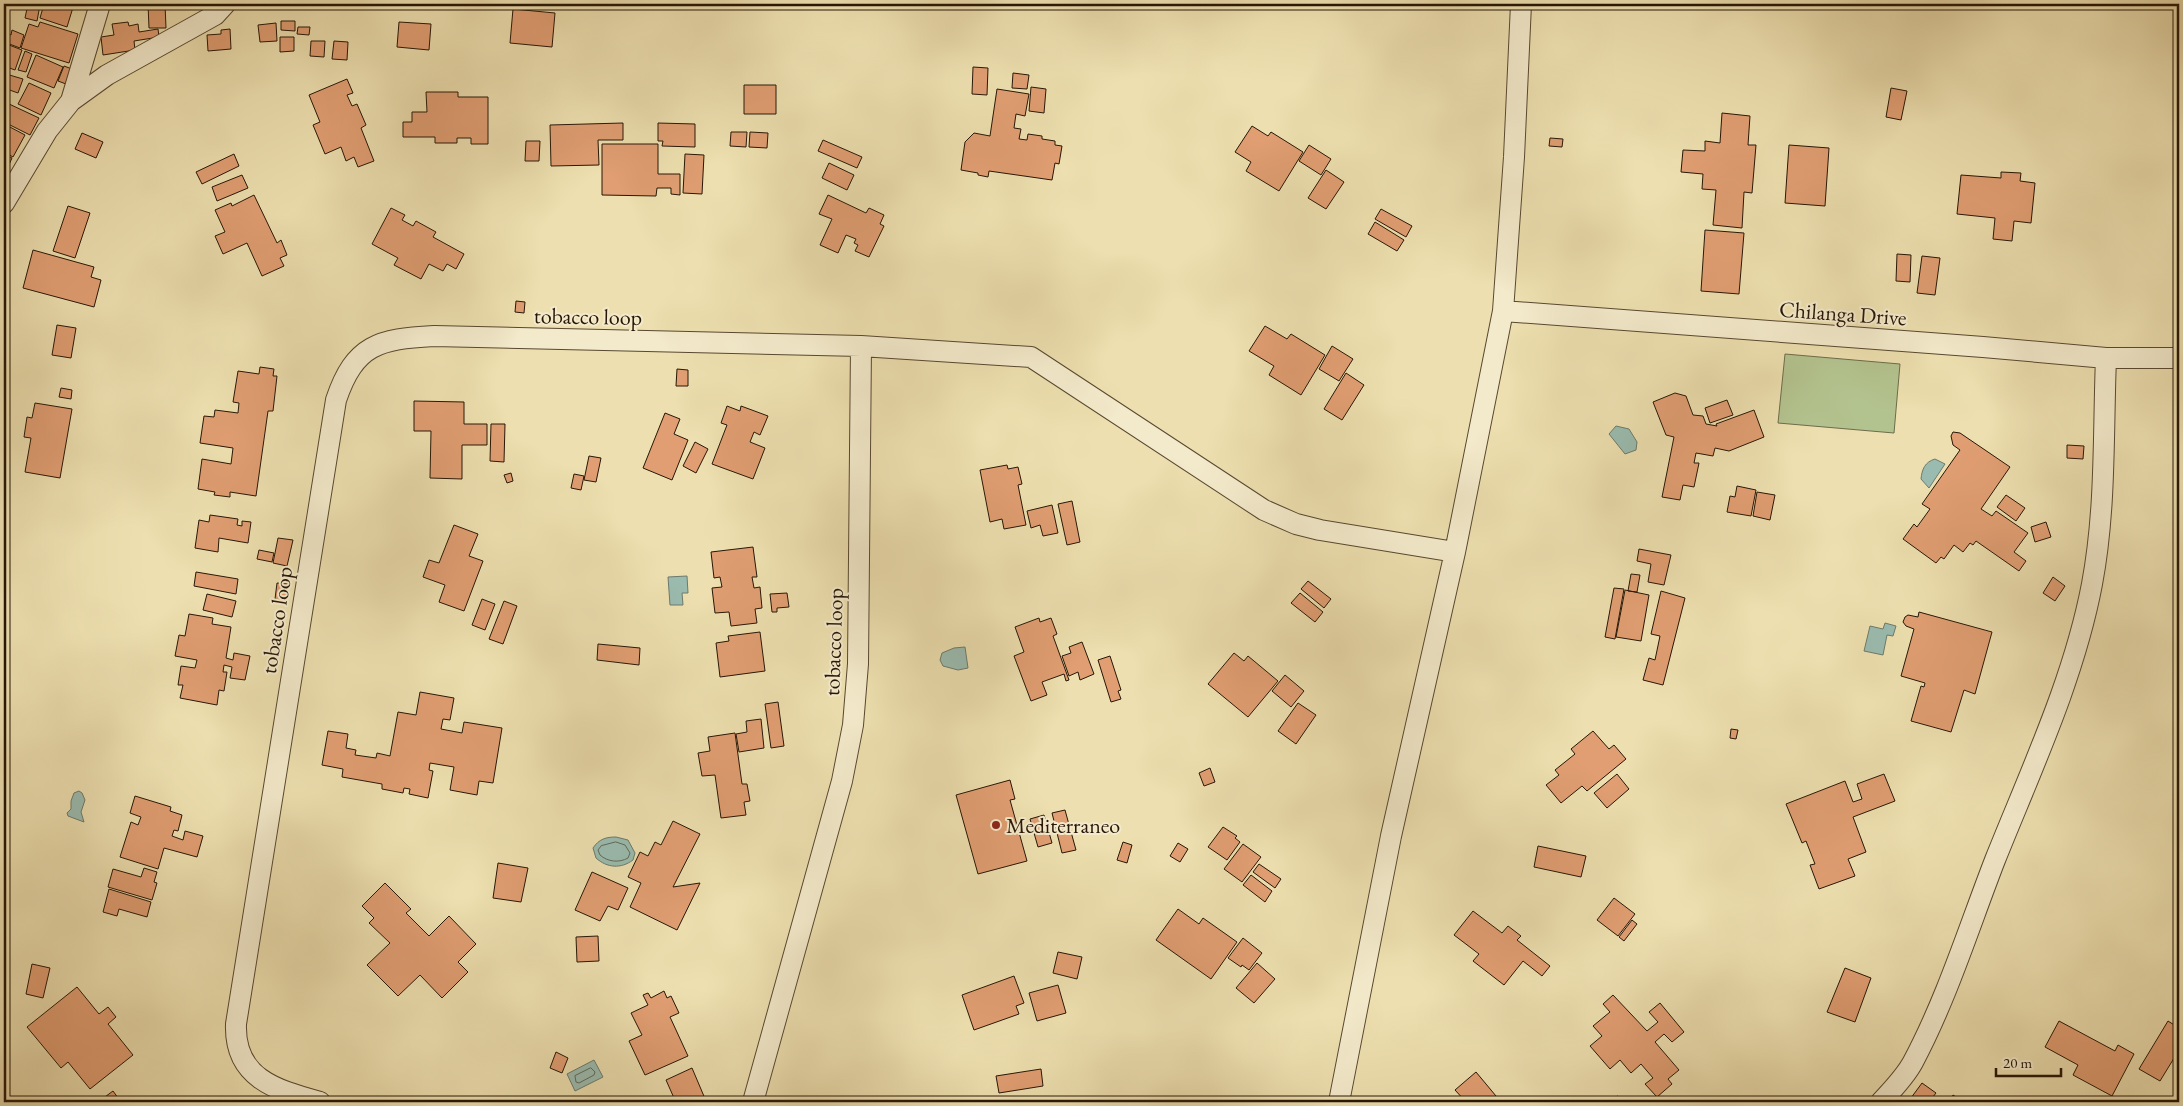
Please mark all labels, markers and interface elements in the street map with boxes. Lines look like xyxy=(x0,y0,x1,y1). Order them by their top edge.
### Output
street label: Chilanga Drive xyxy=(1778,295,1908,332)
street label: tobacco loop xyxy=(534,301,642,332)
street label: tobacco loop xyxy=(254,564,299,676)
street label: tobacco loop xyxy=(817,587,850,697)
place label: Mediterraneo xyxy=(1006,811,1120,840)
marker: Mediterraneo xyxy=(990,819,1002,831)
scale bar xyxy=(1996,1046,2060,1078)
text: 20 m xyxy=(2003,1053,2032,1072)

